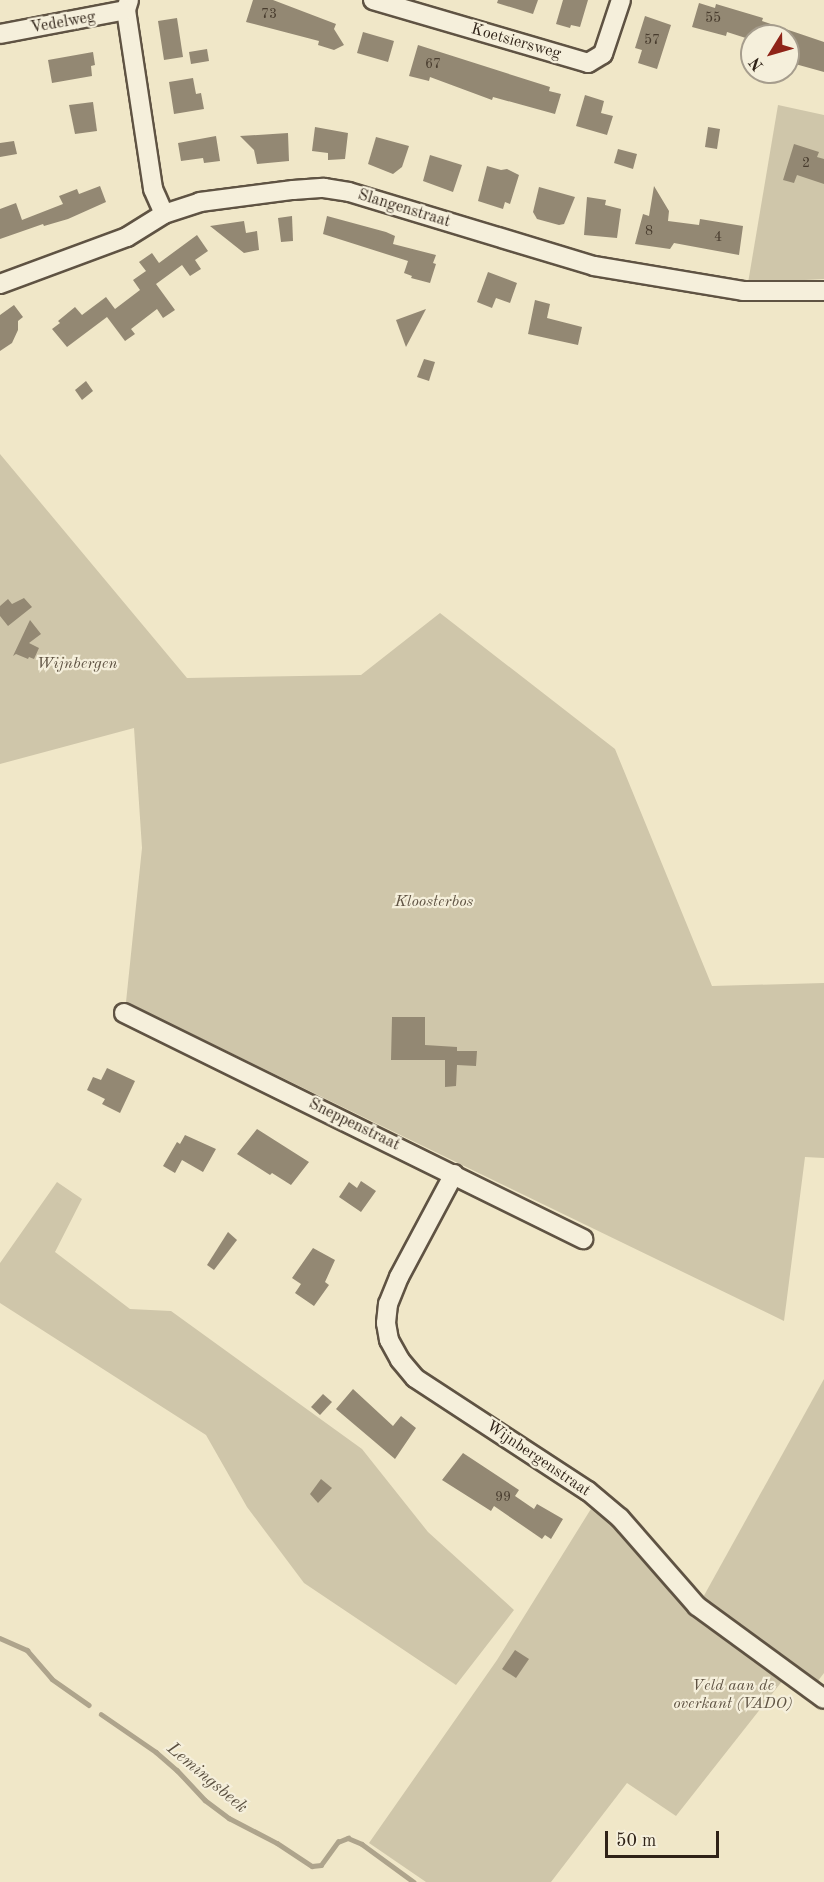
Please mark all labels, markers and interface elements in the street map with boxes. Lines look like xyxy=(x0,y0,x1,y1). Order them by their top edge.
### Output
house number: 73 xyxy=(261,6,277,22)
street label: Vedelweg xyxy=(29,8,97,38)
house number: 55 xyxy=(705,10,721,26)
street label: Koetsiersweg xyxy=(469,20,563,64)
north arrow xyxy=(740,24,800,84)
house number: 57 xyxy=(644,32,660,48)
text: N xyxy=(747,54,767,73)
house number: 67 xyxy=(425,56,441,72)
house number: 2 xyxy=(802,155,810,171)
street label: Slangenstraat xyxy=(355,186,453,232)
house number: 8 xyxy=(645,223,653,239)
house number: 4 xyxy=(714,229,722,245)
park label: Wijnbergen xyxy=(37,654,117,674)
park label: Kloosterbos xyxy=(395,892,473,912)
street label: Sneppenstraat xyxy=(305,1095,403,1155)
street label: Wijnbergenstraat xyxy=(482,1417,594,1501)
house number: 99 xyxy=(495,1489,511,1505)
park label: Veld aan de overkant (VADO) xyxy=(673,1676,793,1714)
water label: Lemingsbeek xyxy=(162,1738,252,1818)
scale bar xyxy=(608,1819,722,1857)
text: 50 m xyxy=(616,1832,656,1850)

